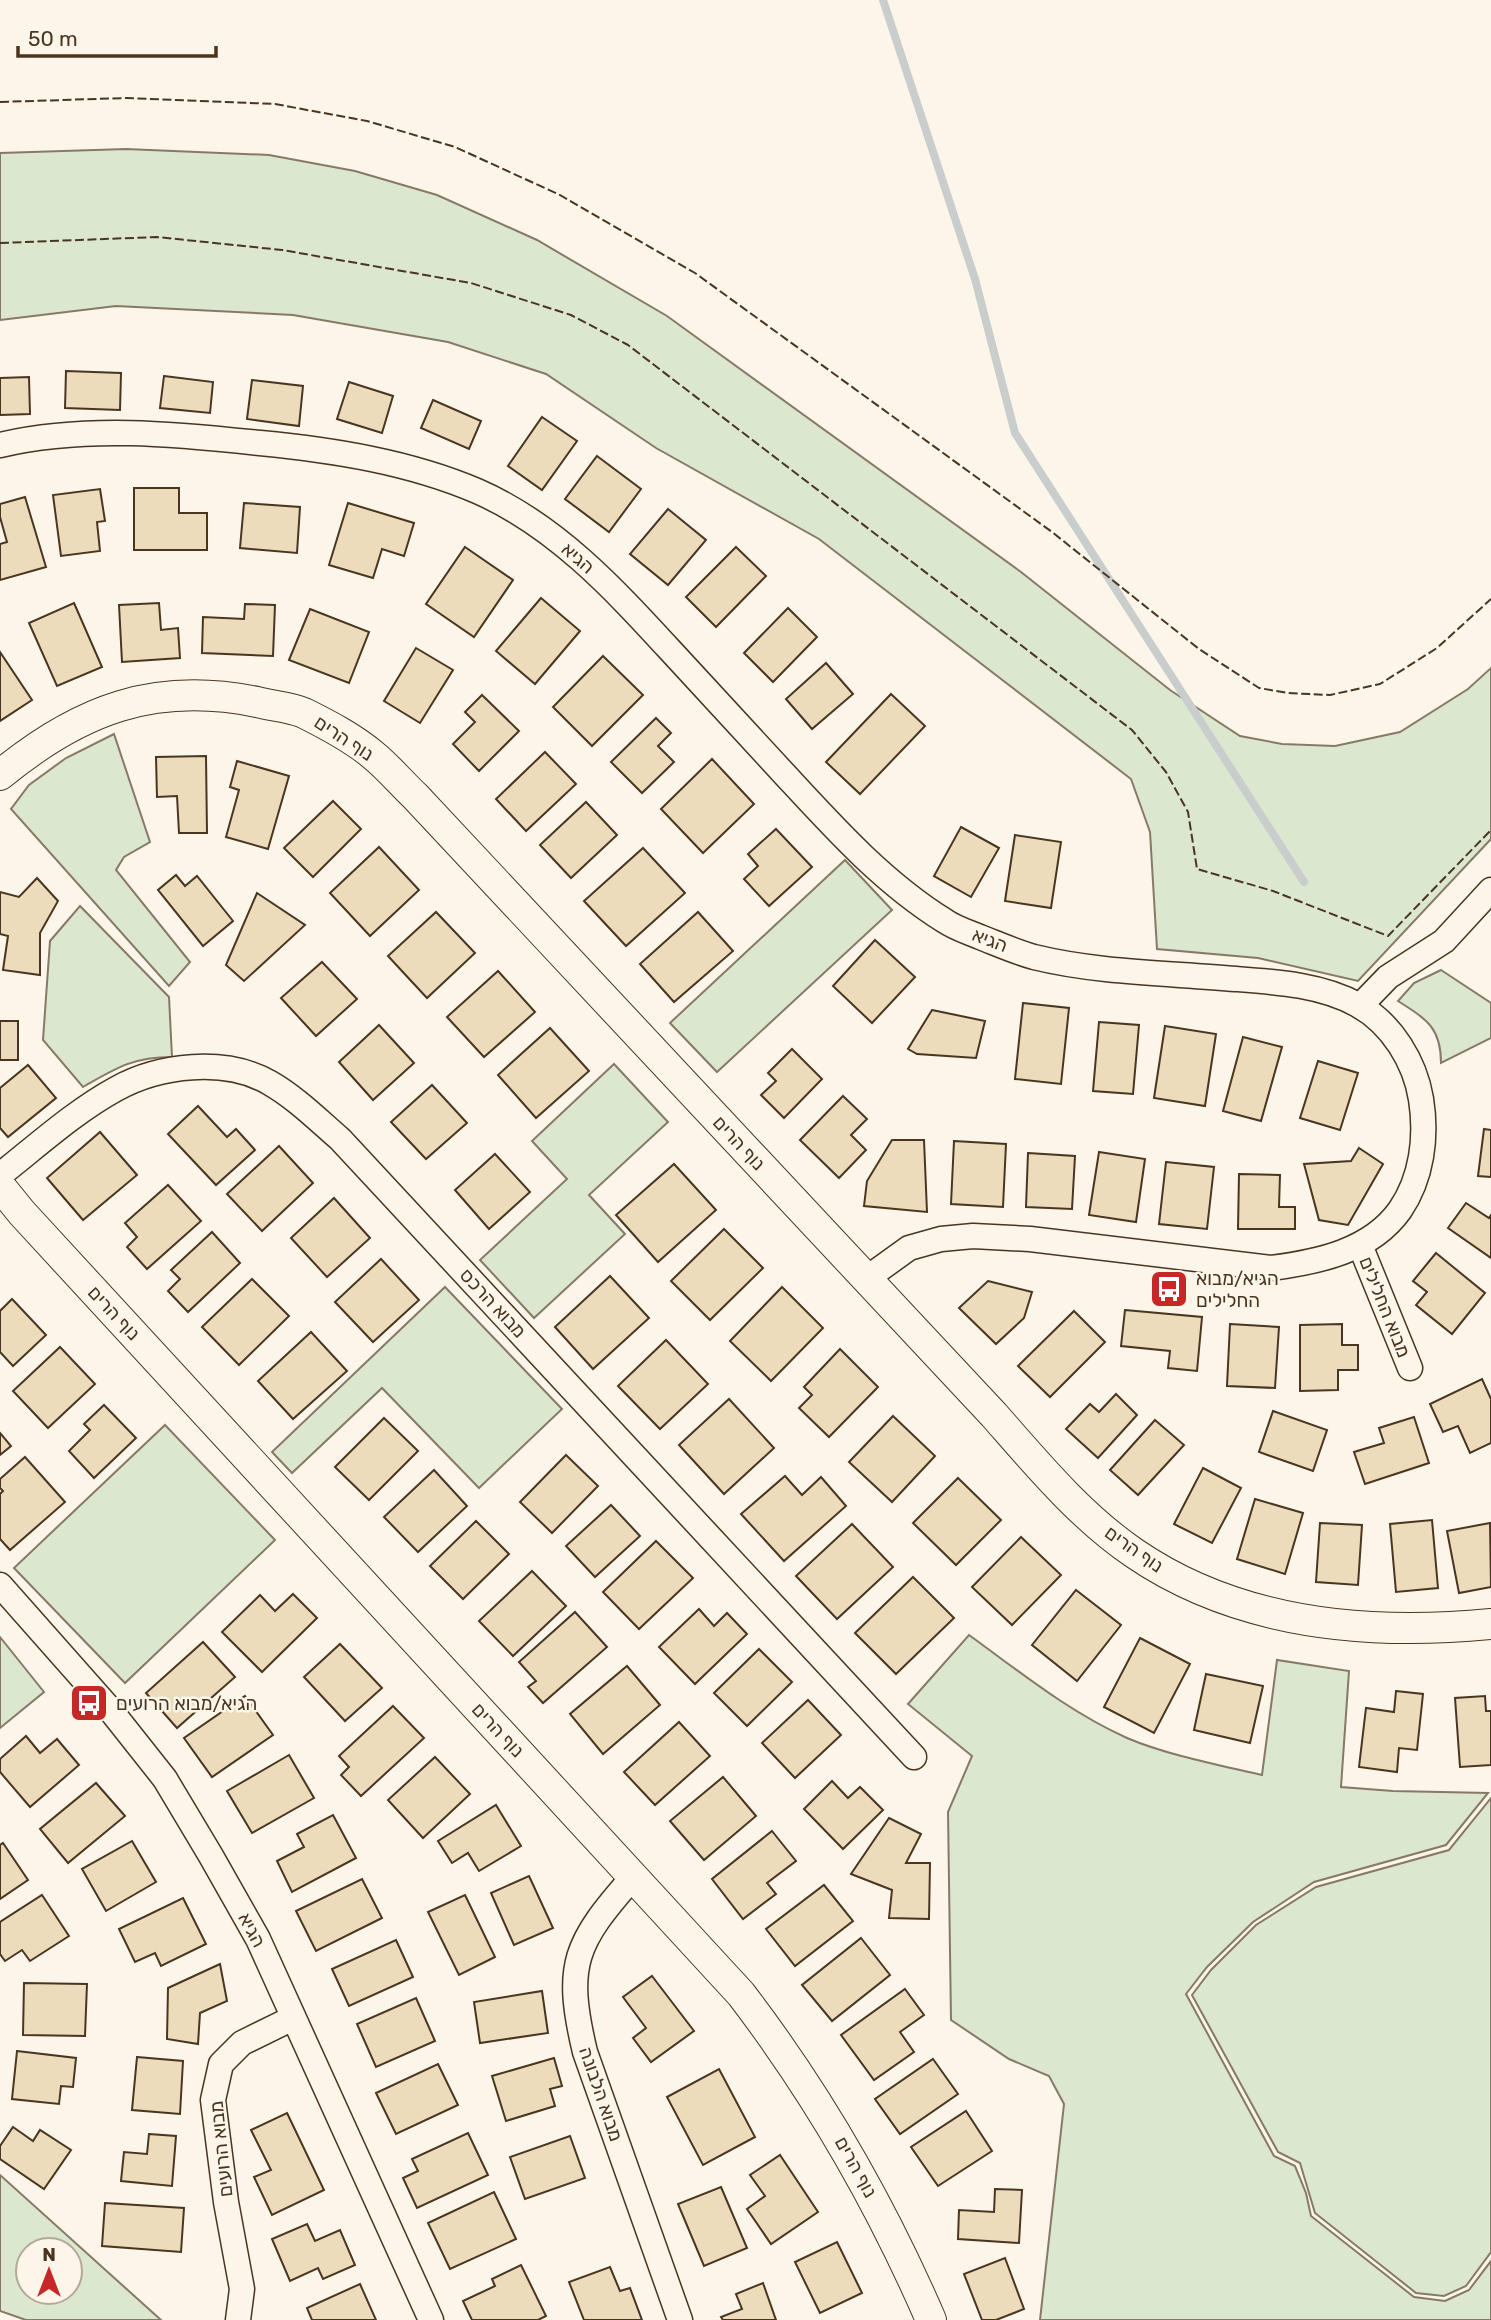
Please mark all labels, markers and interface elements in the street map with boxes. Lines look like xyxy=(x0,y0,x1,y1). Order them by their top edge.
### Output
scale bar xyxy=(18,14,215,58)
text: 50 m xyxy=(28,26,78,51)
street label: הגיא xyxy=(557,538,599,578)
street label: נוף הרים xyxy=(310,710,378,766)
street label: הגיא xyxy=(969,923,1011,957)
street label: נוף הרים xyxy=(708,1111,770,1175)
street label: מבוא החלילים xyxy=(1354,1253,1416,1361)
street label: מבוא הרכס xyxy=(455,1263,531,1343)
place label: הגיא/מבוא החלילים xyxy=(1196,1267,1279,1312)
bus stop icon: הגיא/מבוא החלילים xyxy=(1148,1268,1190,1310)
street label: נוף הרים xyxy=(83,1281,145,1345)
street label: נוף הרים xyxy=(1100,1521,1168,1577)
bus stop icon: הגיא/מבוא הרועים xyxy=(68,1682,110,1724)
place label: הגיא/מבוא הרועים xyxy=(116,1692,257,1715)
street label: נוף הרים xyxy=(467,1698,529,1762)
street label: הגיא xyxy=(233,1909,271,1951)
street label: מבוא הלבונה xyxy=(574,2044,628,2144)
street label: מבוא הרועים xyxy=(205,2100,237,2198)
street label: נוף הרים xyxy=(830,2133,882,2201)
north arrow xyxy=(14,2236,84,2306)
text: N xyxy=(42,2243,56,2266)

